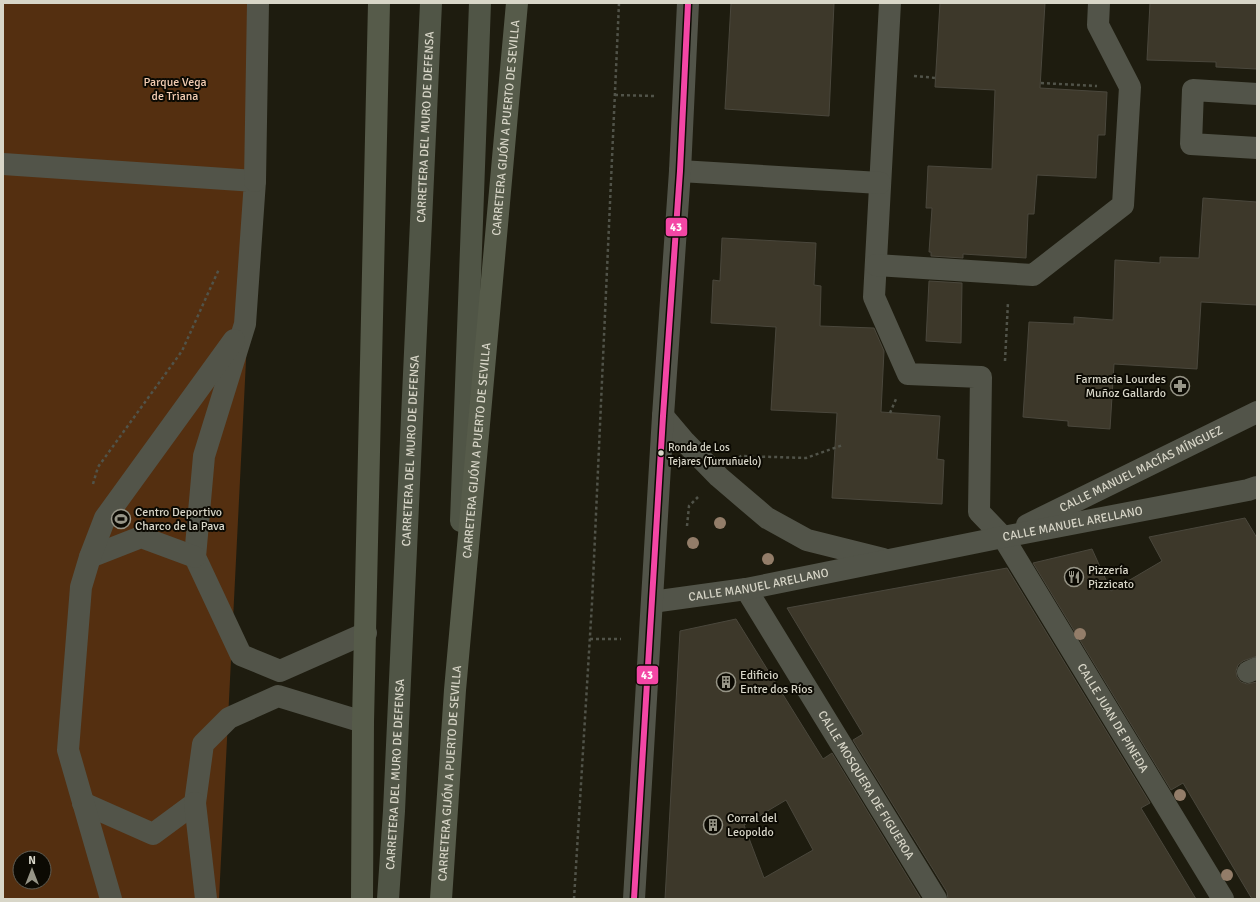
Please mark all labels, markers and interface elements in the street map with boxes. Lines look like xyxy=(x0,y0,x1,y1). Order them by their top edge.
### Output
street label: CARRETERA GIJÓN A PUERTO DE SEVILLA xyxy=(489,19,524,236)
street label: CARRETERA DEL MURO DE DEFENSA xyxy=(414,30,438,223)
park label: Parque Vega de Triana xyxy=(143,75,207,104)
line badge: 43 xyxy=(665,217,688,237)
text: 43 xyxy=(670,221,682,234)
street label: CARRETERA GIJÓN A PUERTO DE SEVILLA xyxy=(460,341,494,559)
street label: CARRETERA DEL MURO DE DEFENSA xyxy=(399,354,423,547)
place label: Farmacia Lourdes Muñoz Gallardo xyxy=(1076,372,1166,401)
pharmacy icon: Farmacia Lourdes Muñoz Gallardo xyxy=(1169,375,1191,397)
street label: CALLE MANUEL MACÍAS MÍNGUEZ xyxy=(1057,423,1226,516)
place label: Ronda de Los Tejares (Turruñuelo) xyxy=(668,441,761,468)
marker: Ronda de Los Tejares (Turruñuelo) xyxy=(656,448,666,458)
street label: CALLE MANUEL ARELLANO xyxy=(1001,503,1144,545)
place label: Centro Deportivo Charco de la Pava xyxy=(135,505,225,534)
sports icon: Centro Deportivo Charco de la Pava xyxy=(110,508,132,530)
place label: Pizzería Pizzicato xyxy=(1088,563,1134,592)
street label: CALLE MANUEL ARELLANO xyxy=(688,565,830,605)
restaurant icon: Pizzería Pizzicato xyxy=(1063,566,1085,588)
street label: CALLE JUAN DE PINEDA xyxy=(1074,661,1152,776)
street label: CARRETERA GIJÓN A PUERTO DE SEVILLA xyxy=(435,664,465,882)
line badge: 43 xyxy=(636,665,659,685)
place label: Edificio Entre dos Ríos xyxy=(740,668,813,697)
text: 43 xyxy=(641,669,653,682)
building icon: Edificio Entre dos Ríos xyxy=(715,671,737,693)
street label: CARRETERA DEL MURO DE DEFENSA xyxy=(383,678,408,870)
street label: CALLE MOSQUERA DE FIGUEROA xyxy=(814,708,917,863)
place label: Corral del Leopoldo xyxy=(727,811,778,840)
building icon: Corral del Leopoldo xyxy=(702,814,724,836)
north arrow xyxy=(12,850,52,890)
text: N xyxy=(28,854,36,867)

